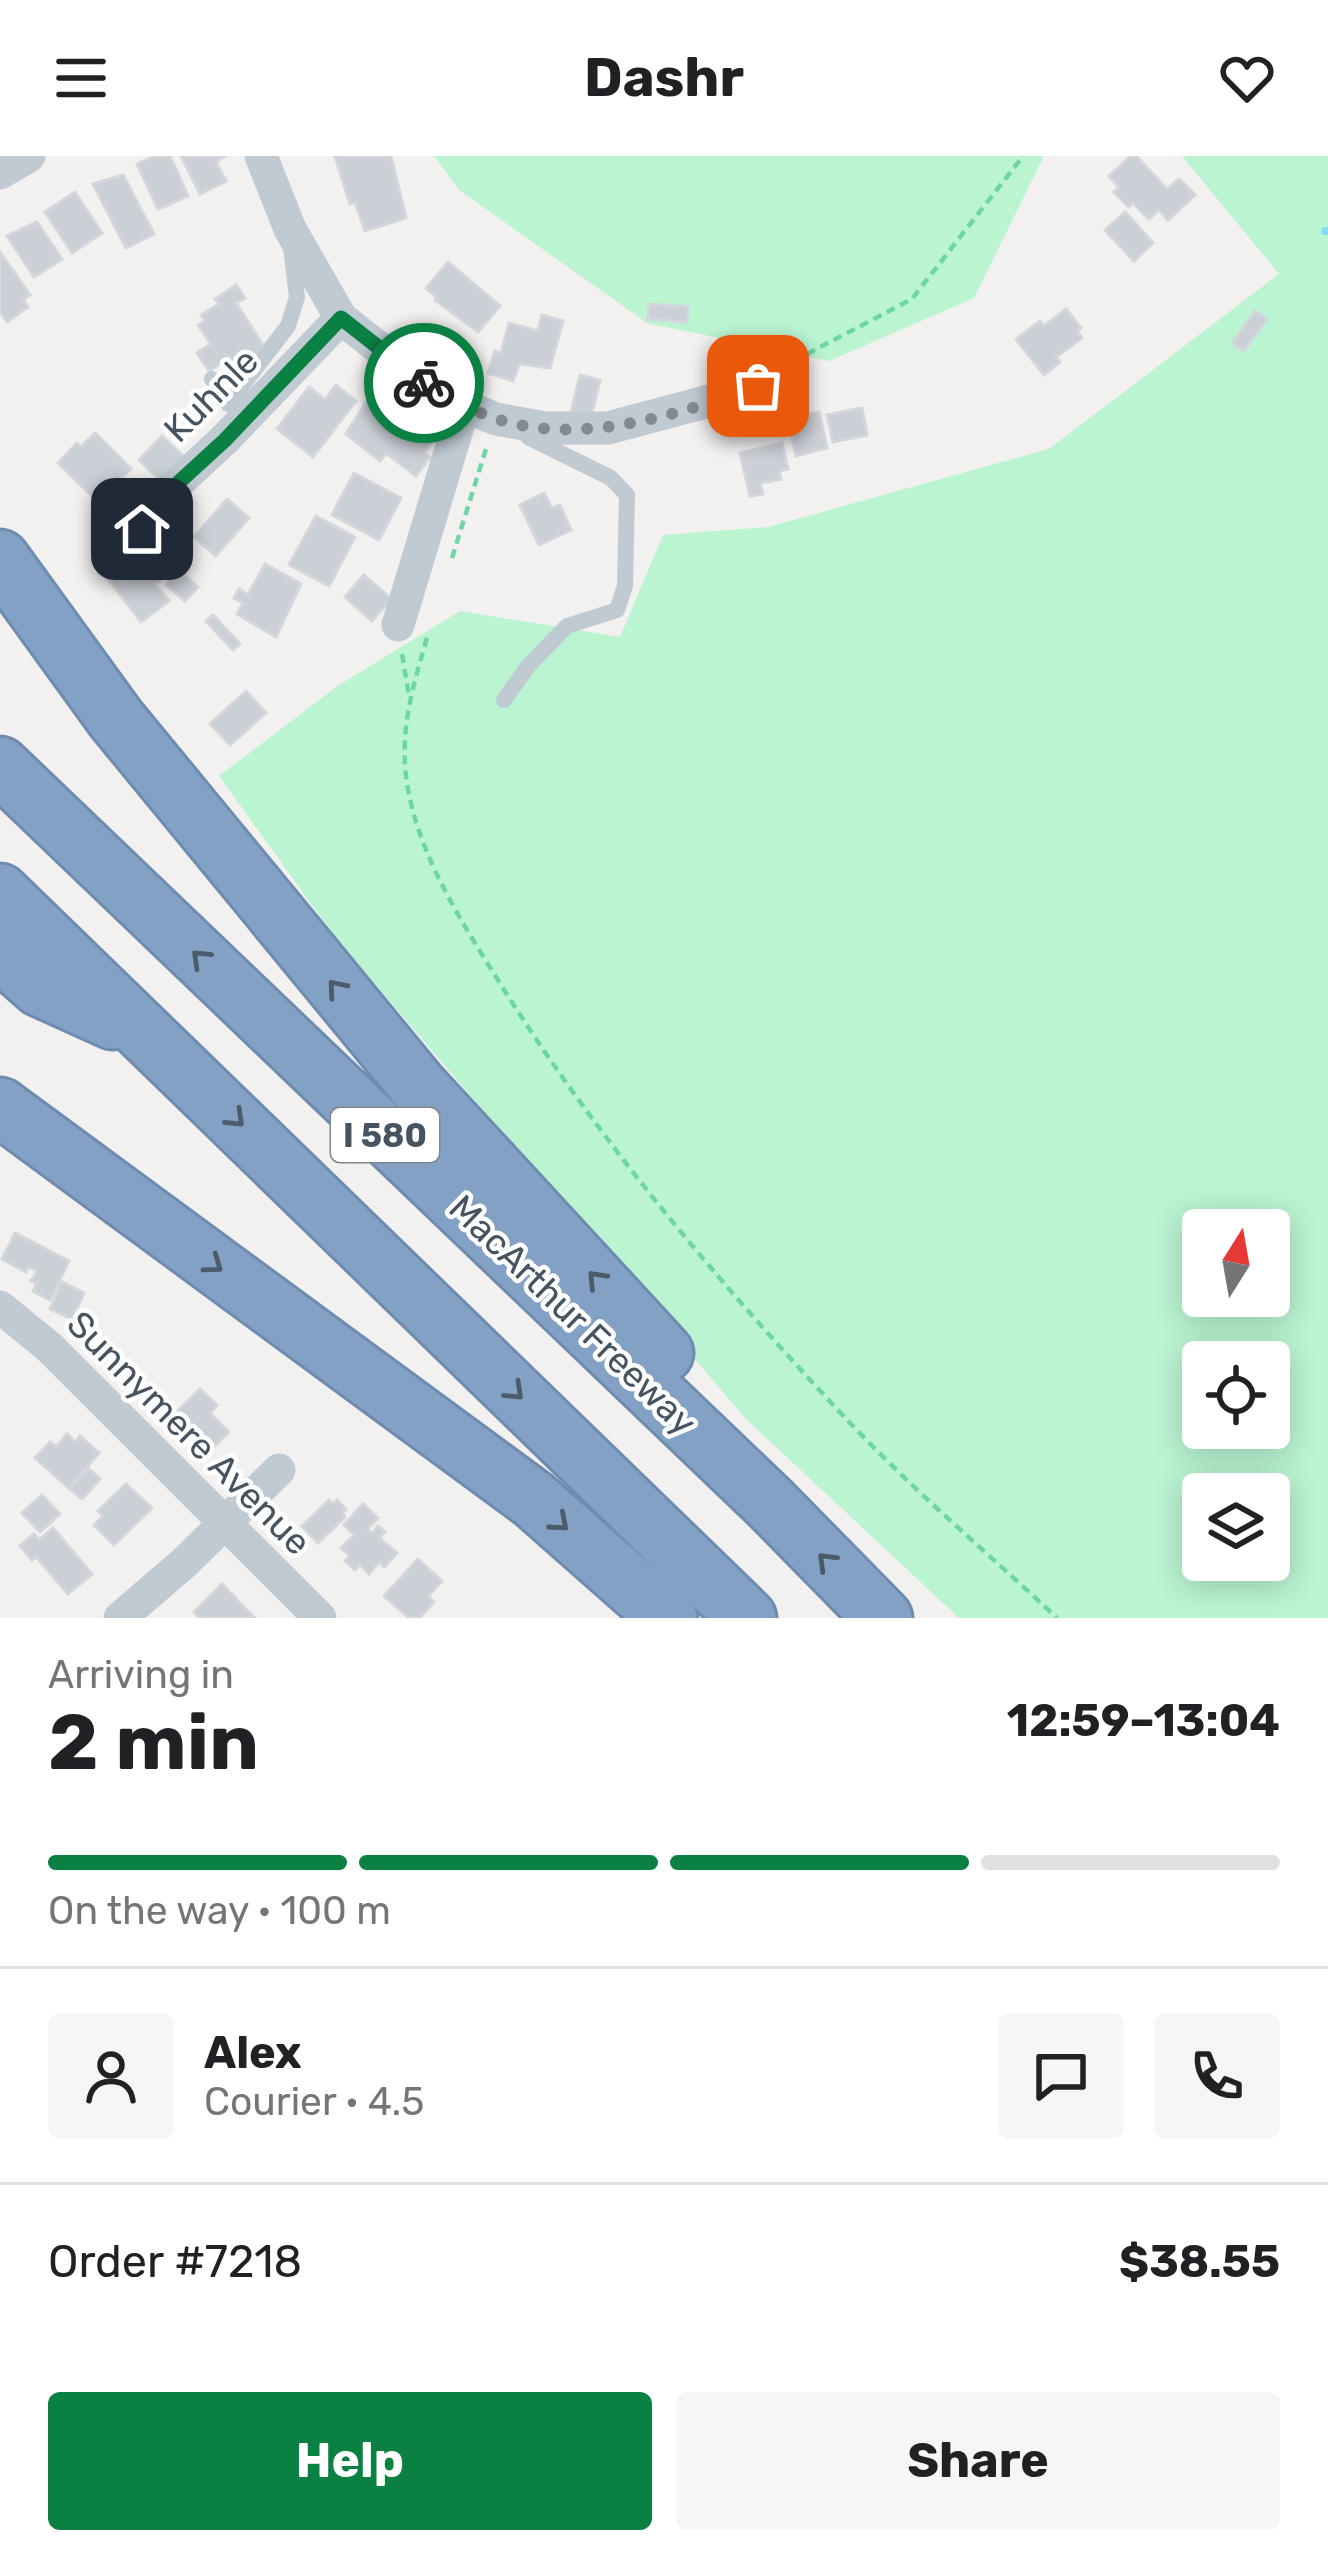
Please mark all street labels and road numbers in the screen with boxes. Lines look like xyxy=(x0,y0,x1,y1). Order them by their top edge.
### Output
street label: Kuhnle xyxy=(155,339,267,451)
road number: I 580 xyxy=(331,1108,439,1162)
street label: MacArthur Freeway xyxy=(441,1186,705,1444)
street label: Sunnymere Avenue xyxy=(58,1302,320,1564)

